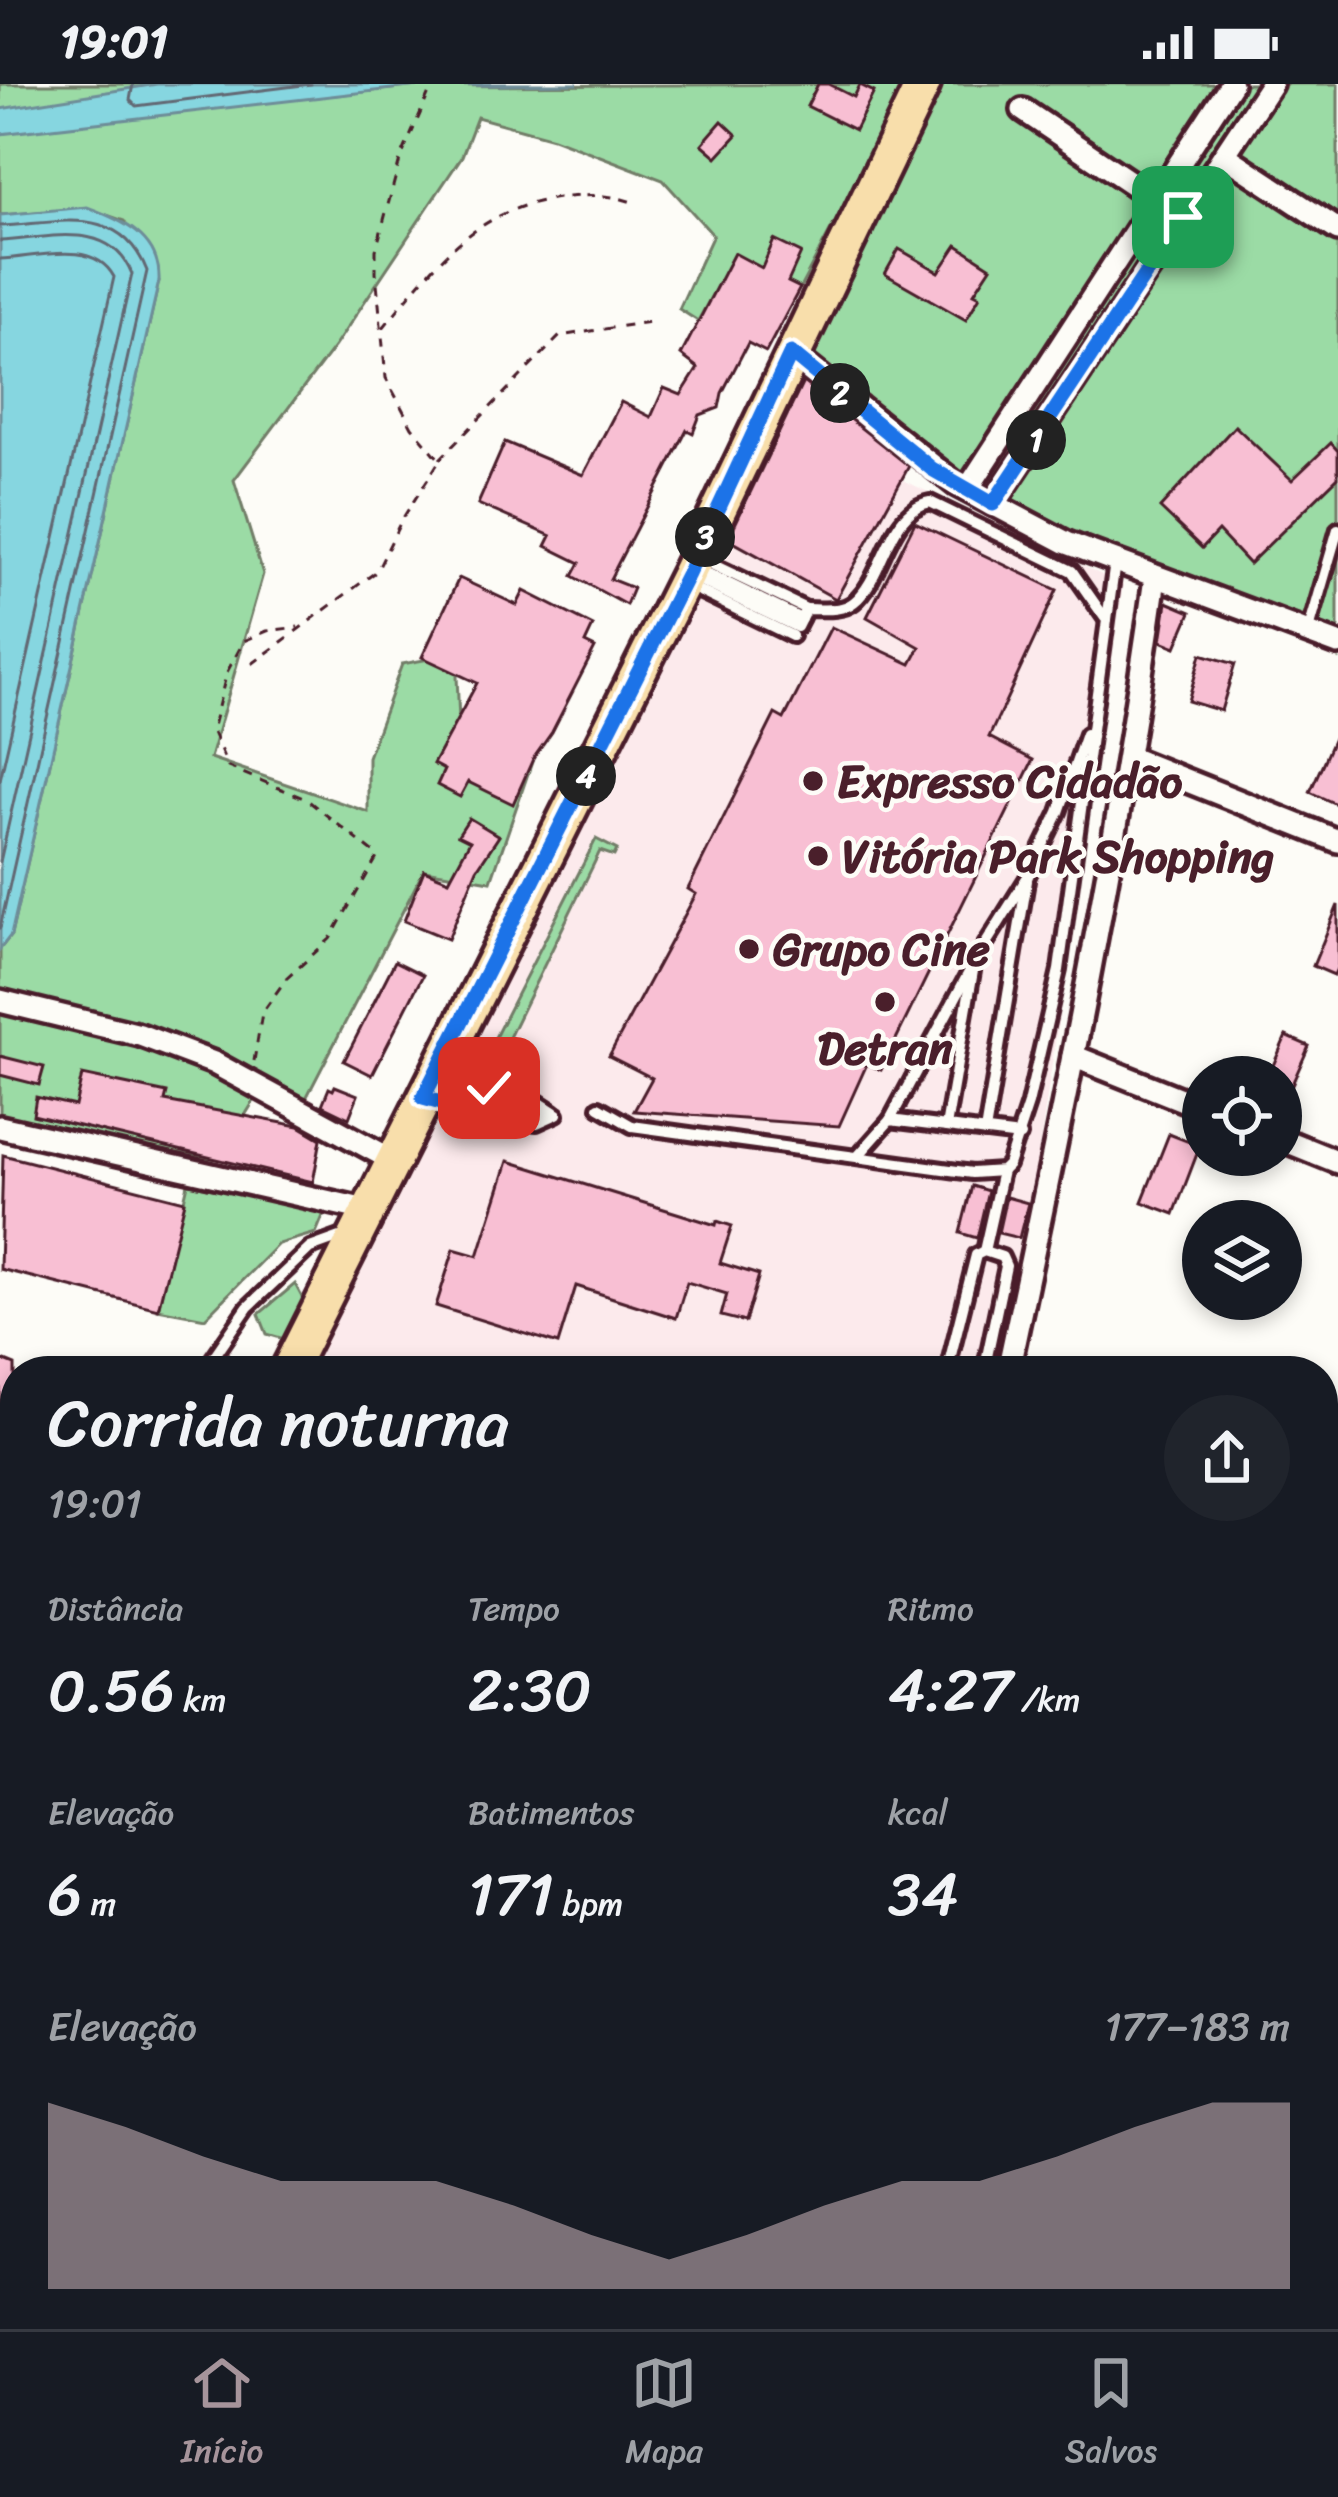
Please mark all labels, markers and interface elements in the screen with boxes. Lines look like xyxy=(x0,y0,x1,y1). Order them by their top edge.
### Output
text: 19:01 xyxy=(60,2,168,82)
pin xyxy=(1132,166,1234,268)
icon: arrive xyxy=(1150,184,1216,250)
pin: 2 xyxy=(810,363,870,423)
text: 2 xyxy=(830,364,850,422)
pin: 1 xyxy=(1006,410,1066,470)
text: 1 xyxy=(1029,411,1043,469)
pin: 3 xyxy=(675,507,735,567)
text: 3 xyxy=(696,508,714,566)
place label: Expresso Cidadão xyxy=(837,742,1182,822)
pin: 4 xyxy=(556,746,616,806)
text: 4 xyxy=(576,747,596,805)
marker: Expresso Cidadão xyxy=(800,768,826,794)
place label: Vitória Park Shopping xyxy=(842,817,1274,897)
marker: Vitória Park Shopping xyxy=(805,843,831,869)
place label: Grupo Cine xyxy=(773,910,990,990)
marker: Grupo Cine xyxy=(736,936,762,962)
marker: Detran xyxy=(872,989,898,1015)
place label: Detran xyxy=(817,1009,953,1089)
pin xyxy=(438,1037,540,1139)
icon: check xyxy=(456,1055,522,1121)
map controls xyxy=(1182,1056,1302,1320)
button: locate xyxy=(1182,1056,1302,1176)
button: layers xyxy=(1182,1200,1302,1320)
text: Corrida noturna xyxy=(48,1365,509,1482)
button: share xyxy=(1164,1395,1290,1521)
text: 19:01 xyxy=(48,1469,142,1538)
text: Distância xyxy=(48,1580,183,1638)
text: Tempo xyxy=(468,1580,560,1638)
text: Ritmo xyxy=(888,1580,974,1638)
text: 0.56 xyxy=(48,1638,175,1744)
text: 2:30 xyxy=(468,1638,592,1744)
text: 4:27 xyxy=(888,1638,1013,1744)
text: km xyxy=(175,1671,226,1729)
text: /km xyxy=(1013,1671,1080,1729)
text: Elevação xyxy=(48,1784,174,1842)
text: Batimentos xyxy=(468,1784,634,1842)
text: kcal xyxy=(888,1784,948,1842)
text: 6 xyxy=(48,1842,82,1948)
text: 171 xyxy=(468,1842,554,1948)
text: 34 xyxy=(888,1842,958,1948)
text: m xyxy=(82,1875,116,1933)
text: bpm xyxy=(554,1875,623,1933)
text: Elevação xyxy=(48,1992,197,2061)
text: 177–183 m xyxy=(1105,1992,1290,2061)
tab: Início xyxy=(181,2350,263,2480)
tab: Mapa xyxy=(625,2350,703,2480)
tab: Salvos xyxy=(1065,2350,1157,2480)

